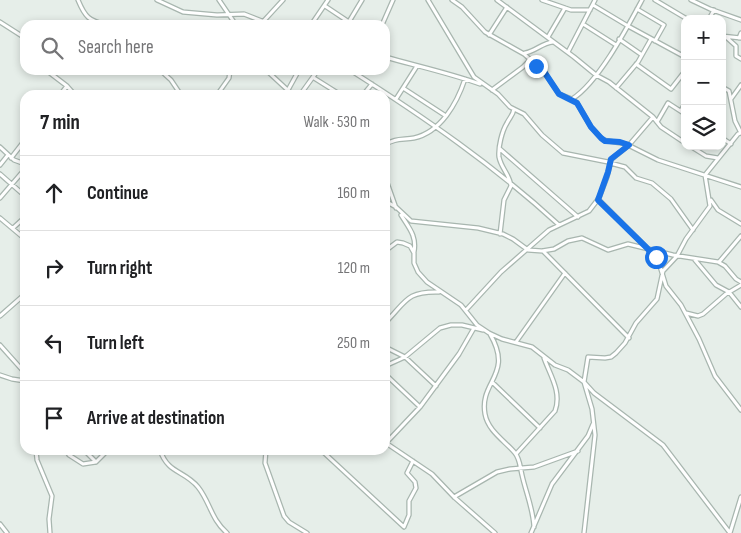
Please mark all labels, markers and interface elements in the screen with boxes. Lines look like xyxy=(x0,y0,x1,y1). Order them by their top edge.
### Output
map controls xyxy=(681,15,726,150)
button: + xyxy=(681,15,726,60)
search box xyxy=(20,20,390,75)
icon: search xyxy=(38,34,66,62)
text: Search here xyxy=(78,36,154,59)
route end xyxy=(525,55,548,78)
button: − xyxy=(681,60,726,105)
button: layers xyxy=(681,105,726,150)
text: 7 min xyxy=(40,110,80,135)
text: Walk · 530 m xyxy=(303,113,370,132)
icon: ahead xyxy=(40,179,68,207)
text: Continue xyxy=(87,182,148,205)
text: 160 m xyxy=(337,184,370,203)
route start xyxy=(645,246,668,269)
icon: right xyxy=(40,254,68,282)
text: Turn right xyxy=(87,257,152,280)
text: 120 m xyxy=(338,259,370,278)
icon: left xyxy=(40,329,68,357)
text: Turn left xyxy=(87,332,144,355)
text: 250 m xyxy=(337,334,370,353)
icon: arrive xyxy=(40,404,68,432)
text: Arrive at destination xyxy=(87,407,225,430)

